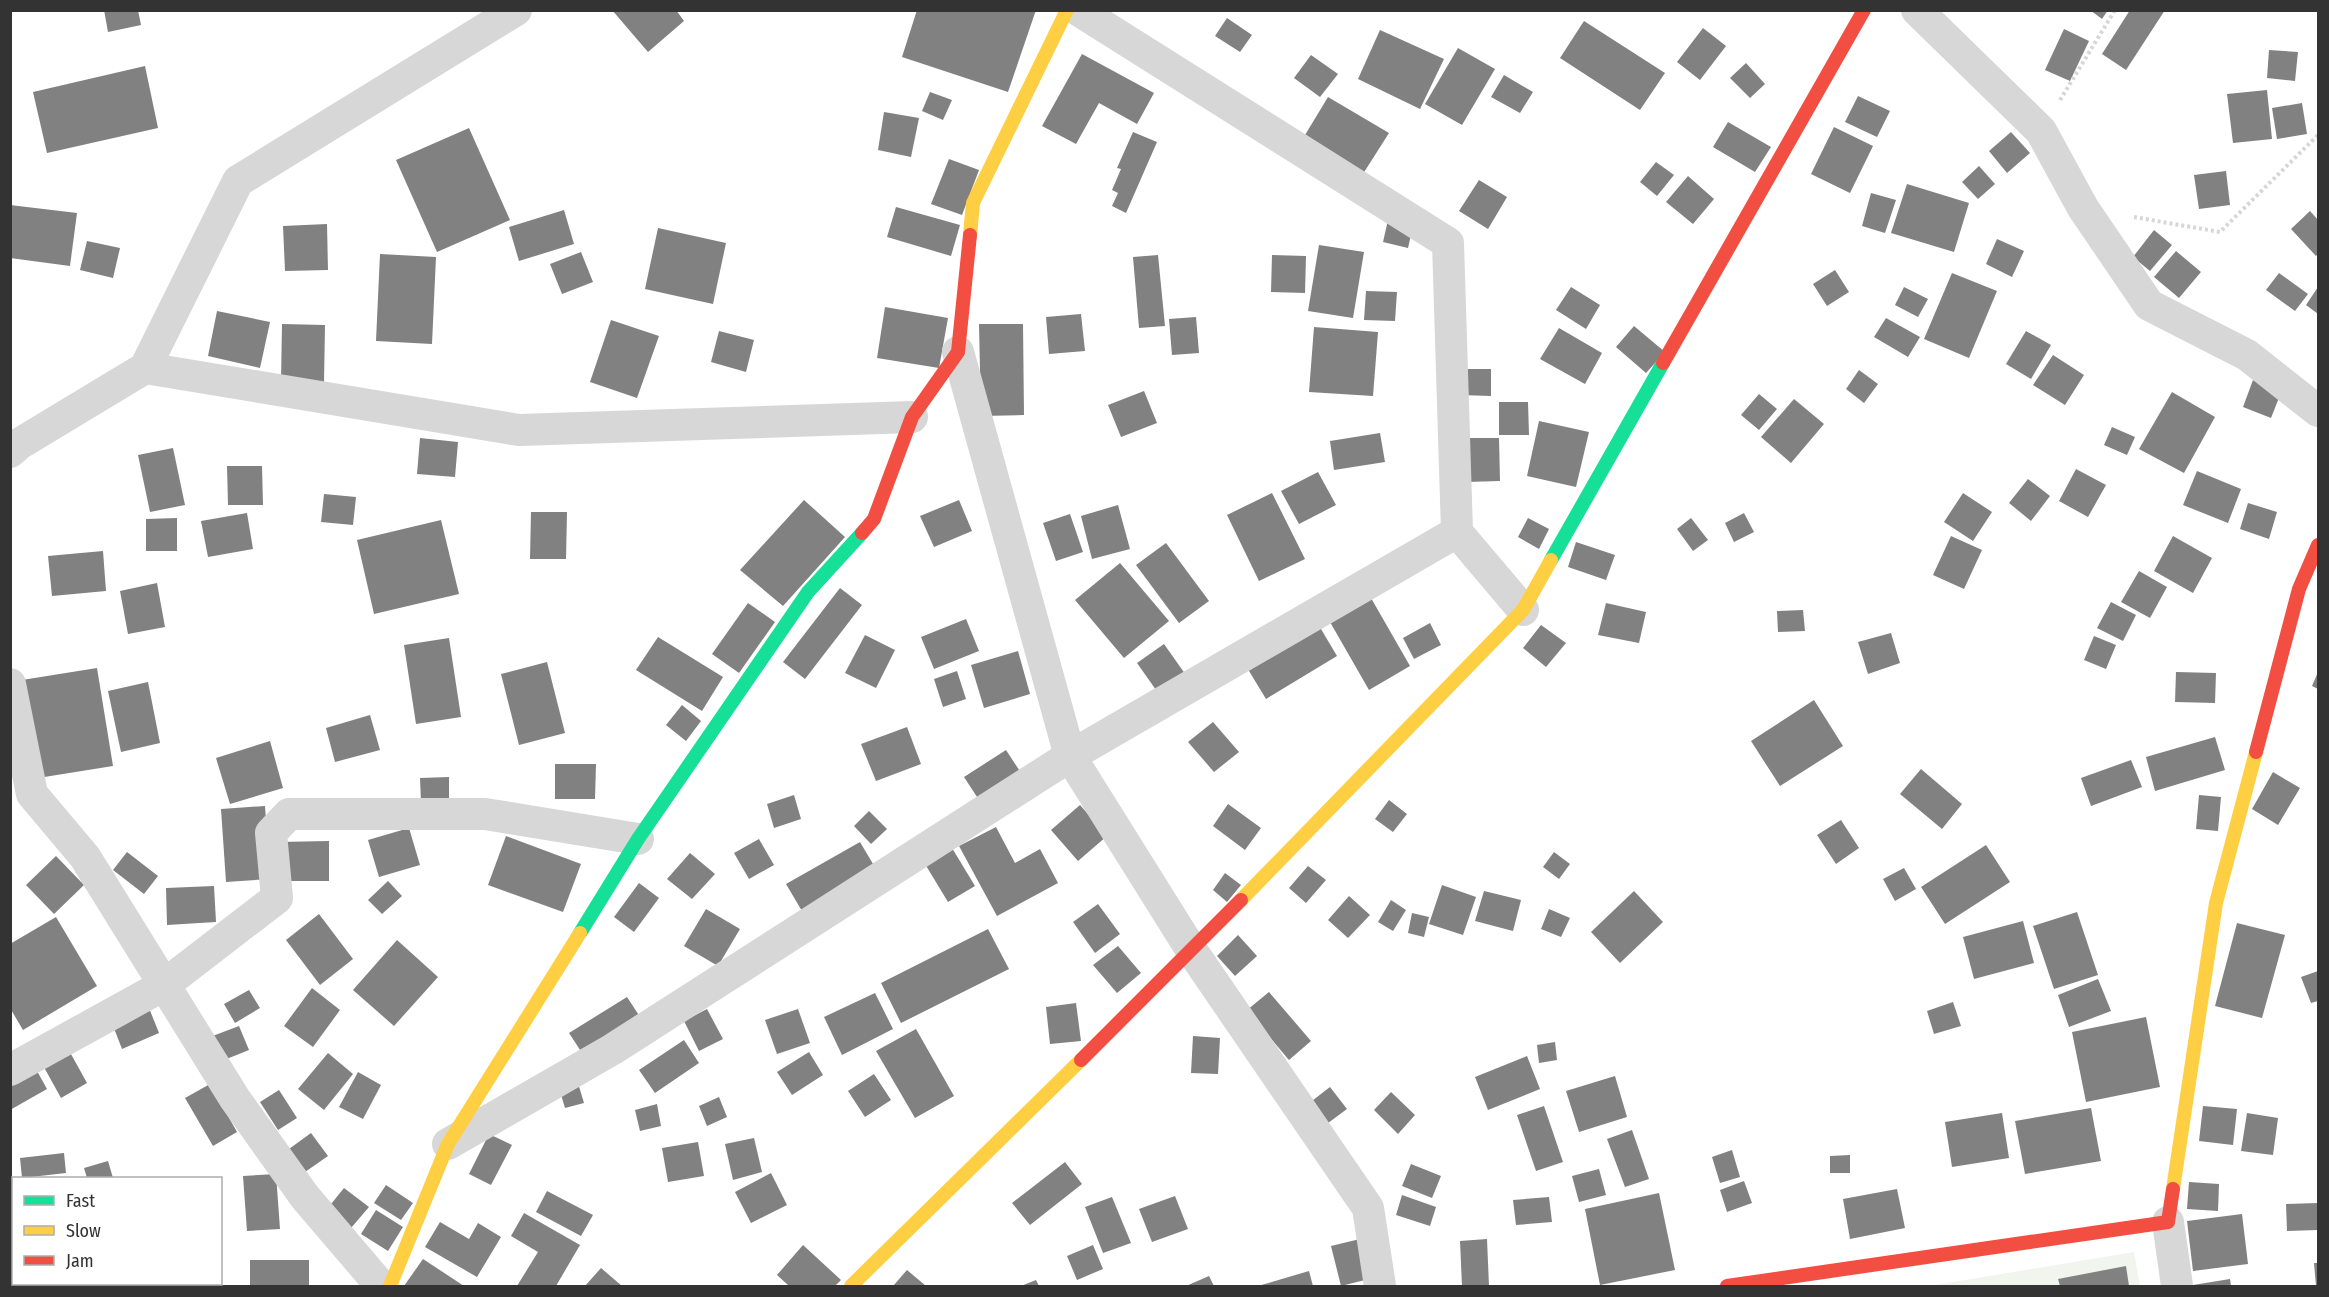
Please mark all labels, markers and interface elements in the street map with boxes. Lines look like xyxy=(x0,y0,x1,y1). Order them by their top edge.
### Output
legend xyxy=(12,1177,222,1285)
text: Fast xyxy=(66,1190,95,1212)
text: Slow xyxy=(66,1220,101,1242)
text: Jam xyxy=(66,1250,94,1272)

